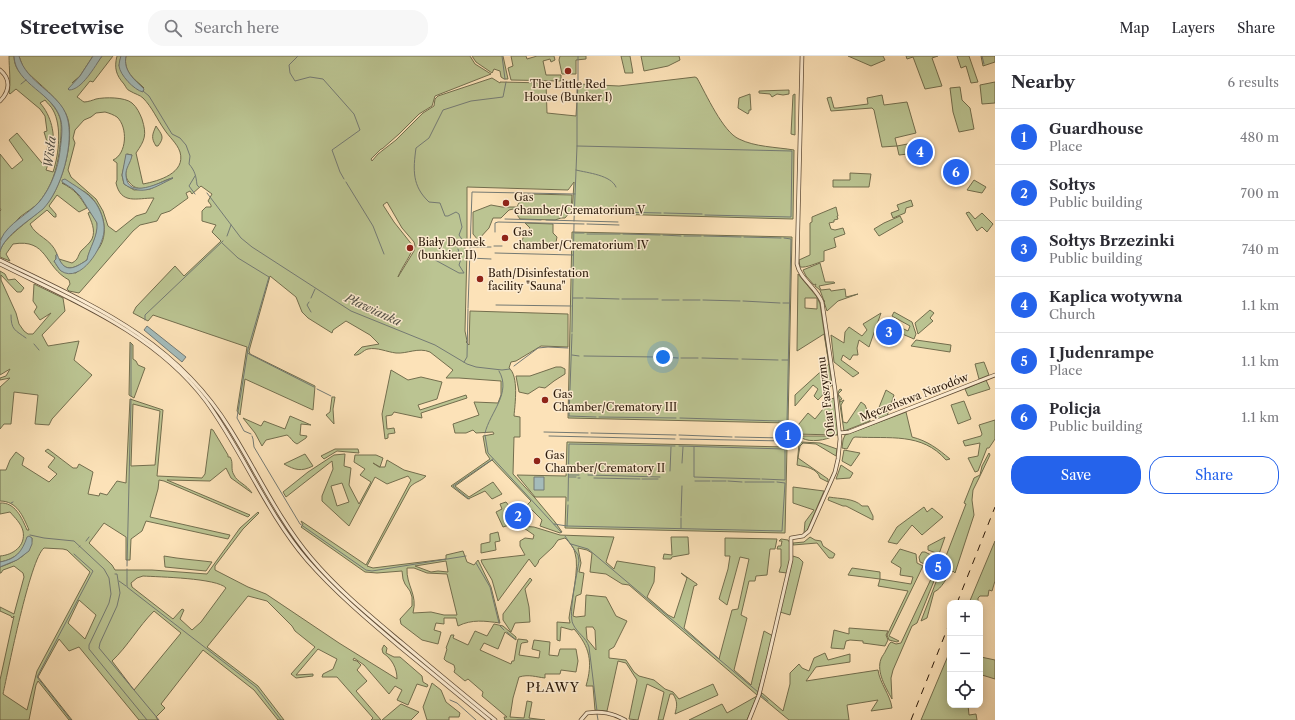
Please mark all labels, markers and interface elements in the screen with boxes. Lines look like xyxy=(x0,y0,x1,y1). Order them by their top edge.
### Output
search box xyxy=(148,10,428,46)
text: Streetwise xyxy=(20,16,124,39)
icon: search xyxy=(162,17,184,39)
text: Search here xyxy=(194,18,279,37)
text: Map xyxy=(1119,19,1149,37)
text: Layers xyxy=(1171,19,1215,37)
text: Share xyxy=(1237,19,1275,37)
marker: The Little Red House (Bunker I) xyxy=(563,66,573,76)
text: Nearby xyxy=(1011,72,1075,92)
text: 6 results xyxy=(1228,74,1279,90)
place label: The Little Red House (Bunker I) xyxy=(524,77,612,104)
text: Guardhouse xyxy=(1049,119,1143,138)
text: 1 xyxy=(1021,129,1027,145)
text: 480 m xyxy=(1240,129,1279,145)
water label: Wisła xyxy=(40,135,59,169)
pin: 4 xyxy=(907,137,933,167)
text: Place xyxy=(1049,138,1082,154)
pin: 6 xyxy=(943,157,969,187)
text: Sołtys xyxy=(1049,175,1096,194)
text: 2 xyxy=(1020,185,1028,201)
text: 700 m xyxy=(1241,185,1279,201)
place label: Gas chamber/Crematorium V xyxy=(514,190,646,217)
text: Public building xyxy=(1049,194,1142,210)
marker: Gas chamber/Crematorium V xyxy=(501,198,511,208)
place label: Gas chamber/Crematorium IV xyxy=(513,225,650,252)
text: Sołtys Brzezinki xyxy=(1049,231,1175,250)
marker: Gas chamber/Crematorium IV xyxy=(500,233,510,243)
place label: Biały Domek (bunkier II) xyxy=(418,235,486,262)
text: 3 xyxy=(1020,241,1028,257)
text: 740 m xyxy=(1242,241,1279,257)
marker: Biały Domek (bunkier II) xyxy=(405,243,415,253)
text: Public building xyxy=(1049,250,1142,266)
place label: Bath/Disinfestation facility "Sauna" xyxy=(488,266,589,293)
marker: Bath/Disinfestation facility "Sauna" xyxy=(475,274,485,284)
text: Kaplica wotywna xyxy=(1049,287,1182,306)
water label: Pławianka xyxy=(342,290,404,329)
text: 4 xyxy=(1020,297,1028,313)
text: 1.1 km xyxy=(1242,297,1279,313)
text: Church xyxy=(1049,306,1095,322)
pin: 3 xyxy=(876,317,902,347)
text: I Judenrampe xyxy=(1049,343,1154,362)
your location xyxy=(653,347,673,367)
text: 5 xyxy=(1020,353,1028,369)
text: 1.1 km xyxy=(1242,353,1279,369)
street label: Ofiar Faszyzmu xyxy=(814,356,838,438)
text: Place xyxy=(1049,362,1082,378)
street label: Męczeństwa Narodów xyxy=(858,369,971,424)
place label: Gas Chamber/Crematory III xyxy=(553,387,677,414)
marker: Gas Chamber/Crematory III xyxy=(540,395,550,405)
text: Policja xyxy=(1049,399,1101,418)
text: 6 xyxy=(1020,409,1028,425)
text: 1.1 km xyxy=(1242,409,1279,425)
text: Public building xyxy=(1049,418,1142,434)
pin: 1 xyxy=(775,420,801,450)
place label: Gas Chamber/Crematory II xyxy=(545,448,665,475)
marker: Gas Chamber/Crematory II xyxy=(532,456,542,466)
button: Save xyxy=(1011,456,1141,494)
button: Share xyxy=(1149,456,1279,494)
pin: 2 xyxy=(505,501,531,531)
pin: 5 xyxy=(925,552,951,582)
map controls xyxy=(947,600,983,708)
button: + xyxy=(947,600,983,636)
button: − xyxy=(947,636,983,672)
button: locate xyxy=(947,672,983,708)
district label: PŁAWY xyxy=(526,679,580,695)

